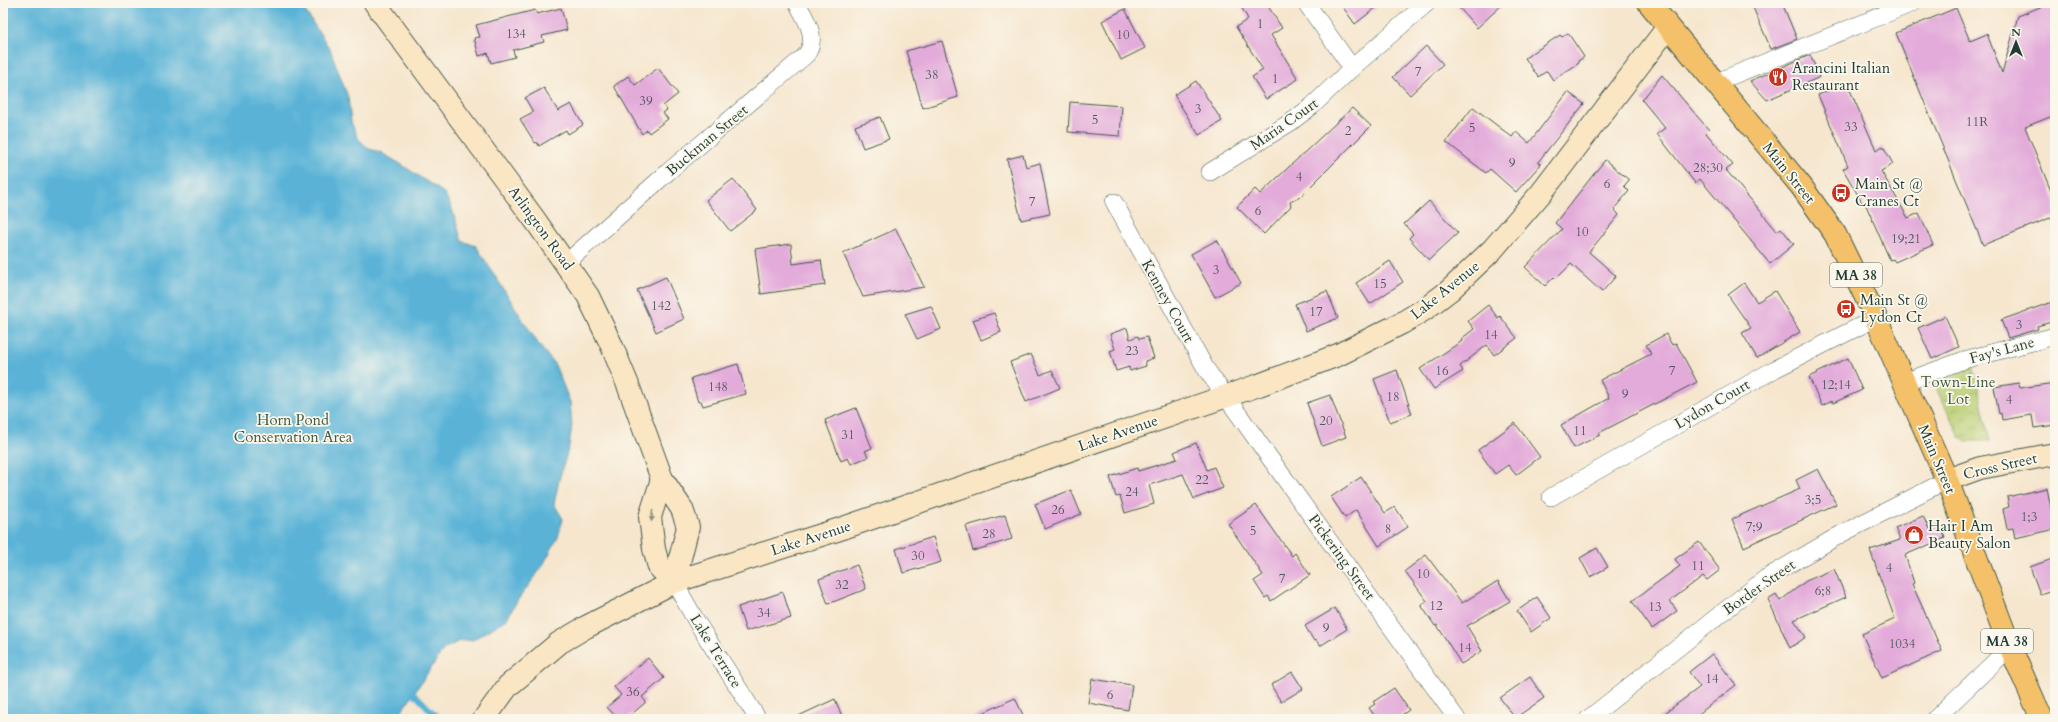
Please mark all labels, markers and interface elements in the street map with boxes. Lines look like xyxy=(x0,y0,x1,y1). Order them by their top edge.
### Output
house number: 1 xyxy=(1257,15,1263,33)
north arrow xyxy=(1996,22,2036,62)
house number: 134 xyxy=(506,25,526,43)
text: N xyxy=(2011,25,2021,40)
house number: 10 xyxy=(1116,26,1130,44)
place label: Arancini Italian Restaurant xyxy=(1792,58,1891,95)
house number: 7 xyxy=(1415,63,1422,81)
house number: 38 xyxy=(925,66,939,84)
restaurant icon: Arancini Italian Restaurant xyxy=(1767,66,1789,88)
house number: 1 xyxy=(1272,70,1278,88)
house number: 39 xyxy=(639,92,653,110)
street label: Maria Court xyxy=(1246,93,1322,155)
street label: Buckman Street xyxy=(662,100,752,180)
house number: 3 xyxy=(1195,100,1201,118)
house number: 5 xyxy=(1092,111,1098,129)
house number: 11R xyxy=(1966,113,1988,131)
house number: 33 xyxy=(1844,118,1858,136)
house number: 5 xyxy=(1469,119,1475,137)
house number: 2 xyxy=(1345,122,1352,140)
street label: Main Street xyxy=(1758,138,1820,208)
house number: 9 xyxy=(1509,154,1516,172)
house number: 28;30 xyxy=(1693,159,1723,177)
house number: 4 xyxy=(1296,168,1303,186)
place label: Main St @ Cranes Ct xyxy=(1855,174,1923,211)
house number: 6 xyxy=(1604,175,1611,193)
street label: Arlington Road xyxy=(504,182,578,274)
bus stop icon: Main St @ Cranes Ct xyxy=(1830,182,1852,204)
house number: 7 xyxy=(1029,193,1036,211)
house number: 6 xyxy=(1255,202,1262,220)
house number: 10 xyxy=(1575,223,1589,241)
house number: 19;21 xyxy=(1891,230,1921,248)
street label: Kenney Court xyxy=(1137,256,1199,346)
street label: Lake Avenue xyxy=(1406,256,1484,324)
house number: 3 xyxy=(1213,261,1219,279)
road number: MA 38 xyxy=(1830,263,1882,287)
house number: 15 xyxy=(1373,275,1387,293)
place label: Main St @ Lydon Ct xyxy=(1860,290,1928,327)
house number: 142 xyxy=(651,297,671,315)
bus stop icon: Main St @ Lydon Ct xyxy=(1835,298,1857,320)
house number: 17 xyxy=(1309,303,1323,321)
house number: 3 xyxy=(2016,316,2022,334)
house number: 14 xyxy=(1484,326,1498,344)
street label: Fay's Lane xyxy=(1967,332,2037,368)
house number: 23 xyxy=(1125,342,1139,360)
house number: 16 xyxy=(1435,362,1449,380)
house number: 7 xyxy=(1669,362,1676,380)
park label: Town-Line Lot xyxy=(1921,372,1996,409)
street label: Lydon Court xyxy=(1671,374,1753,434)
house number: 12;14 xyxy=(1821,376,1851,394)
house number: 148 xyxy=(708,378,728,396)
house number: 9 xyxy=(1622,385,1629,403)
house number: 18 xyxy=(1386,388,1400,406)
house number: 4 xyxy=(2006,391,2013,409)
park label: Horn Pond Conservation Area xyxy=(234,410,353,447)
street label: Lake Avenue xyxy=(1075,410,1161,456)
house number: 20 xyxy=(1319,412,1333,430)
street label: Main Street xyxy=(1913,421,1961,497)
house number: 11 xyxy=(1573,422,1587,440)
house number: 31 xyxy=(841,426,855,444)
street label: Cross Street xyxy=(1961,448,2039,484)
house number: 22 xyxy=(1195,471,1209,489)
house number: 24 xyxy=(1125,483,1139,501)
house number: 3;5 xyxy=(1805,491,1821,509)
house number: 26 xyxy=(1051,501,1065,519)
house number: 1;3 xyxy=(2021,508,2037,526)
one-way arrow xyxy=(649,510,655,523)
street label: Pickering Street xyxy=(1304,510,1380,604)
street label: Lake Avenue xyxy=(768,516,854,560)
place label: Hair I Am Beauty Salon xyxy=(1928,516,2011,553)
house number: 7;9 xyxy=(1746,518,1763,536)
house number: 8 xyxy=(1385,520,1391,538)
house number: 5 xyxy=(1250,522,1256,540)
shop icon: Hair I Am Beauty Salon xyxy=(1903,524,1925,546)
house number: 28 xyxy=(982,525,996,543)
house number: 30 xyxy=(911,547,925,565)
street label: Border Street xyxy=(1719,555,1799,619)
house number: 11 xyxy=(1691,557,1705,575)
house number: 4 xyxy=(1886,559,1893,577)
house number: 10 xyxy=(1416,565,1430,583)
house number: 7 xyxy=(1279,570,1286,588)
house number: 32 xyxy=(835,576,849,594)
house number: 6;8 xyxy=(1815,582,1831,600)
house number: 12 xyxy=(1429,597,1443,615)
house number: 13 xyxy=(1648,598,1662,616)
house number: 34 xyxy=(757,604,771,622)
street label: Lake Terrace xyxy=(685,610,747,692)
house number: 9 xyxy=(1323,619,1330,637)
road number: MA 38 xyxy=(1981,629,2033,653)
house number: 1034 xyxy=(1889,635,1916,653)
house number: 14 xyxy=(1458,639,1472,657)
house number: 14 xyxy=(1705,670,1719,688)
house number: 36 xyxy=(626,683,640,701)
house number: 6 xyxy=(1107,686,1114,704)

